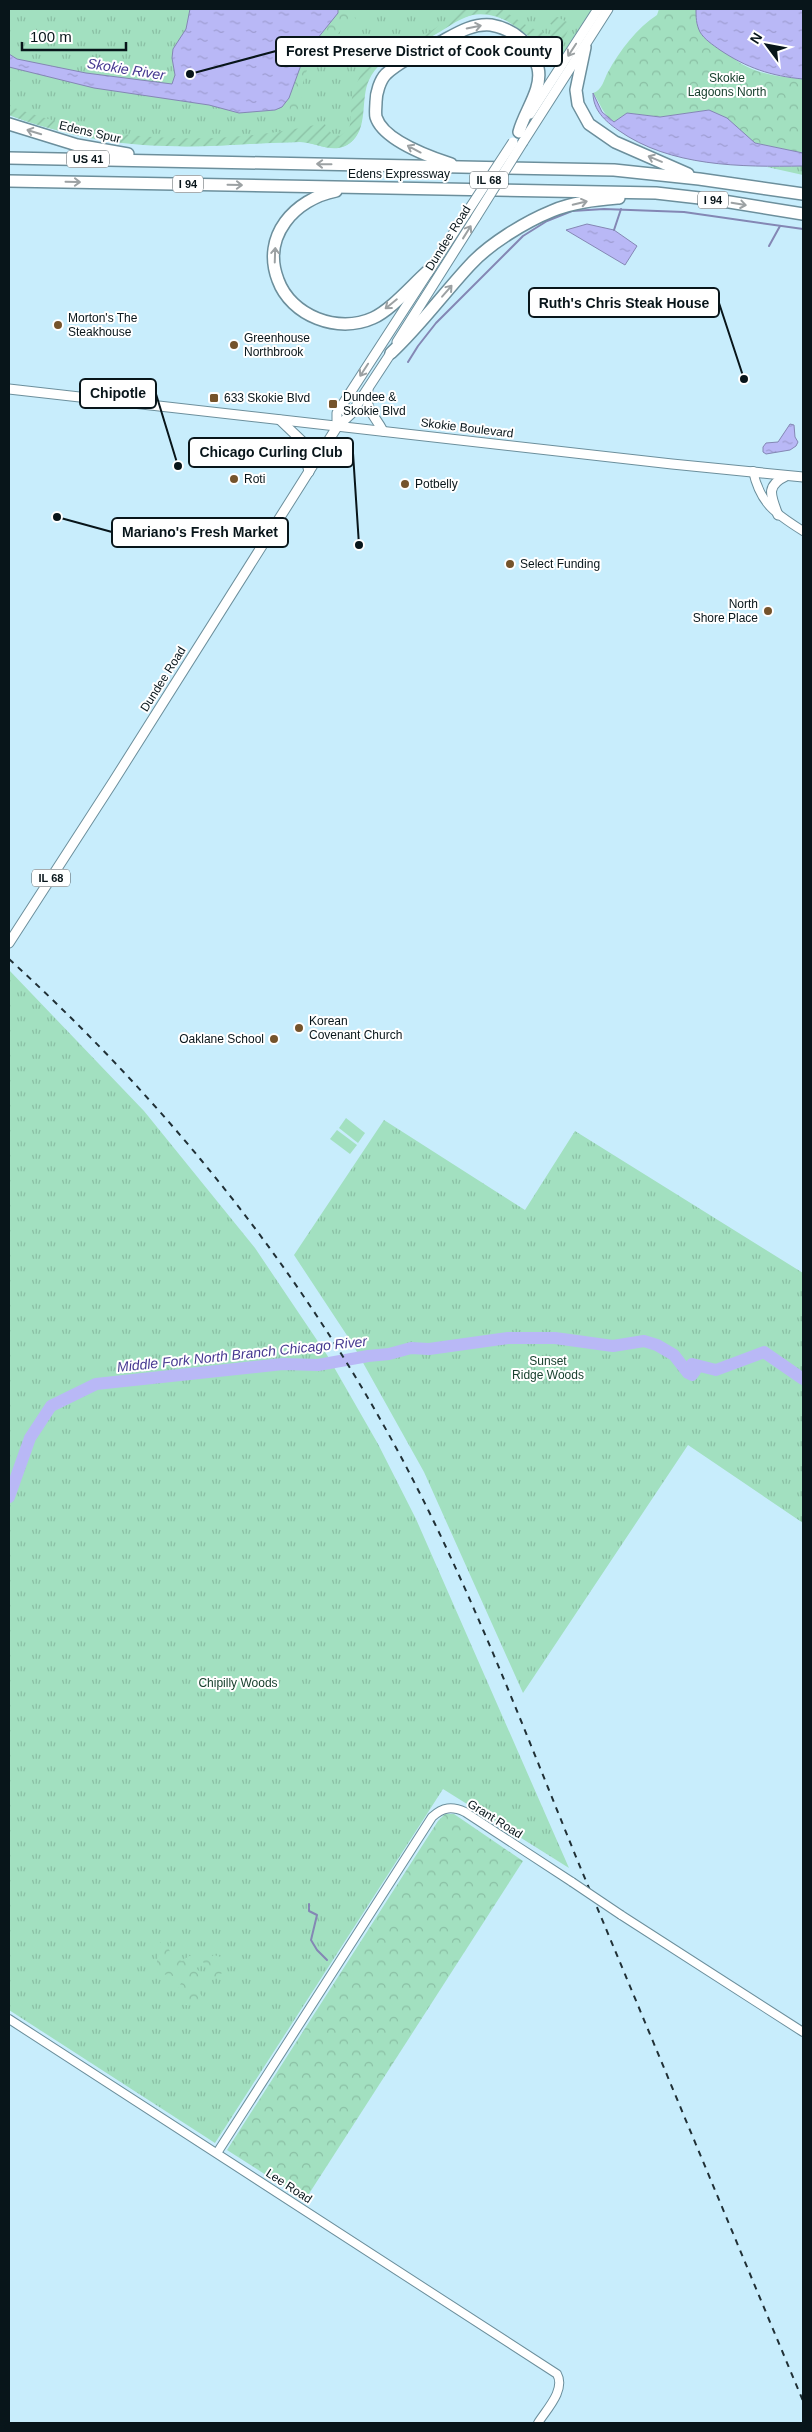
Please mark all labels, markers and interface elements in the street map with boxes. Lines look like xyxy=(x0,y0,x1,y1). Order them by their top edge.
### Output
scale bar xyxy=(22,20,126,52)
north arrow xyxy=(742,20,792,70)
one-way arrow xyxy=(466,22,482,31)
text: 100 m xyxy=(30,28,72,45)
text: N xyxy=(747,30,765,47)
callout: Forest Preserve District of Cook County xyxy=(276,37,562,66)
text: Forest Preserve District of Cook County xyxy=(286,43,552,59)
one-way arrow xyxy=(566,43,577,57)
water label: Skokie River xyxy=(86,55,167,83)
park label: Skokie Lagoons North xyxy=(688,71,766,99)
street label: Edens Spur xyxy=(58,118,122,146)
one-way arrow xyxy=(26,127,42,137)
one-way arrow xyxy=(407,144,422,154)
road number: US 41 xyxy=(67,150,109,168)
one-way arrow xyxy=(647,154,662,163)
one-way arrow xyxy=(316,160,332,169)
street label: Edens Expressway xyxy=(348,167,450,181)
road number: IL 68 xyxy=(470,172,508,188)
road number: I 94 xyxy=(173,175,203,192)
one-way arrow xyxy=(64,177,80,187)
one-way arrow xyxy=(226,180,243,190)
road number: I 94 xyxy=(698,192,728,208)
one-way arrow xyxy=(571,198,587,207)
one-way arrow xyxy=(731,199,747,209)
street label: Dundee Road xyxy=(422,203,474,273)
one-way arrow xyxy=(462,225,472,239)
one-way arrow xyxy=(271,248,280,264)
one-way arrow xyxy=(441,285,452,298)
callout: Ruth's Chris Steak House xyxy=(529,288,719,317)
text: Ruth's Chris Steak House xyxy=(539,295,710,311)
one-way arrow xyxy=(385,298,398,309)
place label: Morton's The Steakhouse xyxy=(68,311,138,339)
marker: Morton's The Steakhouse xyxy=(52,319,64,331)
place label: Greenhouse Northbrook xyxy=(244,331,310,359)
marker: Greenhouse Northbrook xyxy=(228,339,240,351)
one-way arrow xyxy=(359,363,370,377)
callout: Chipotle xyxy=(80,379,156,408)
text: Chipotle xyxy=(90,385,146,401)
place label: Dundee & Skokie Blvd xyxy=(343,390,406,418)
place label: 633 Skokie Blvd xyxy=(224,391,310,405)
marker: 633 Skokie Blvd xyxy=(208,392,220,404)
marker: Dundee & Skokie Blvd xyxy=(327,398,339,410)
street label: Skokie Boulevard xyxy=(420,415,514,441)
callout: Chicago Curling Club xyxy=(189,438,353,467)
text: Chicago Curling Club xyxy=(199,444,343,460)
place label: Roti xyxy=(244,472,265,486)
marker: Roti xyxy=(228,473,240,485)
place label: Potbelly xyxy=(415,477,458,491)
marker: Potbelly xyxy=(399,478,411,490)
callout: Mariano's Fresh Market xyxy=(112,518,288,547)
text: Mariano's Fresh Market xyxy=(122,524,278,540)
place label: Select Funding xyxy=(520,557,600,571)
marker: Select Funding xyxy=(504,558,516,570)
place label: North Shore Place xyxy=(693,597,758,625)
marker: North Shore Place xyxy=(762,605,774,617)
street label: Dundee Road xyxy=(137,644,189,714)
road number: IL 68 xyxy=(32,870,70,886)
place label: Korean Covenant Church xyxy=(309,1014,402,1042)
marker: Korean Covenant Church xyxy=(293,1022,305,1034)
place label: Oaklane School xyxy=(179,1032,264,1046)
marker: Oaklane School xyxy=(268,1033,280,1045)
water label: Middle Fork North Branch Chicago River xyxy=(116,1333,369,1375)
park label: Sunset Ridge Woods xyxy=(512,1354,584,1382)
park label: Chipilly Woods xyxy=(198,1676,278,1690)
street label: Grant Road xyxy=(465,1797,525,1841)
street label: Lee Road xyxy=(263,2166,315,2206)

